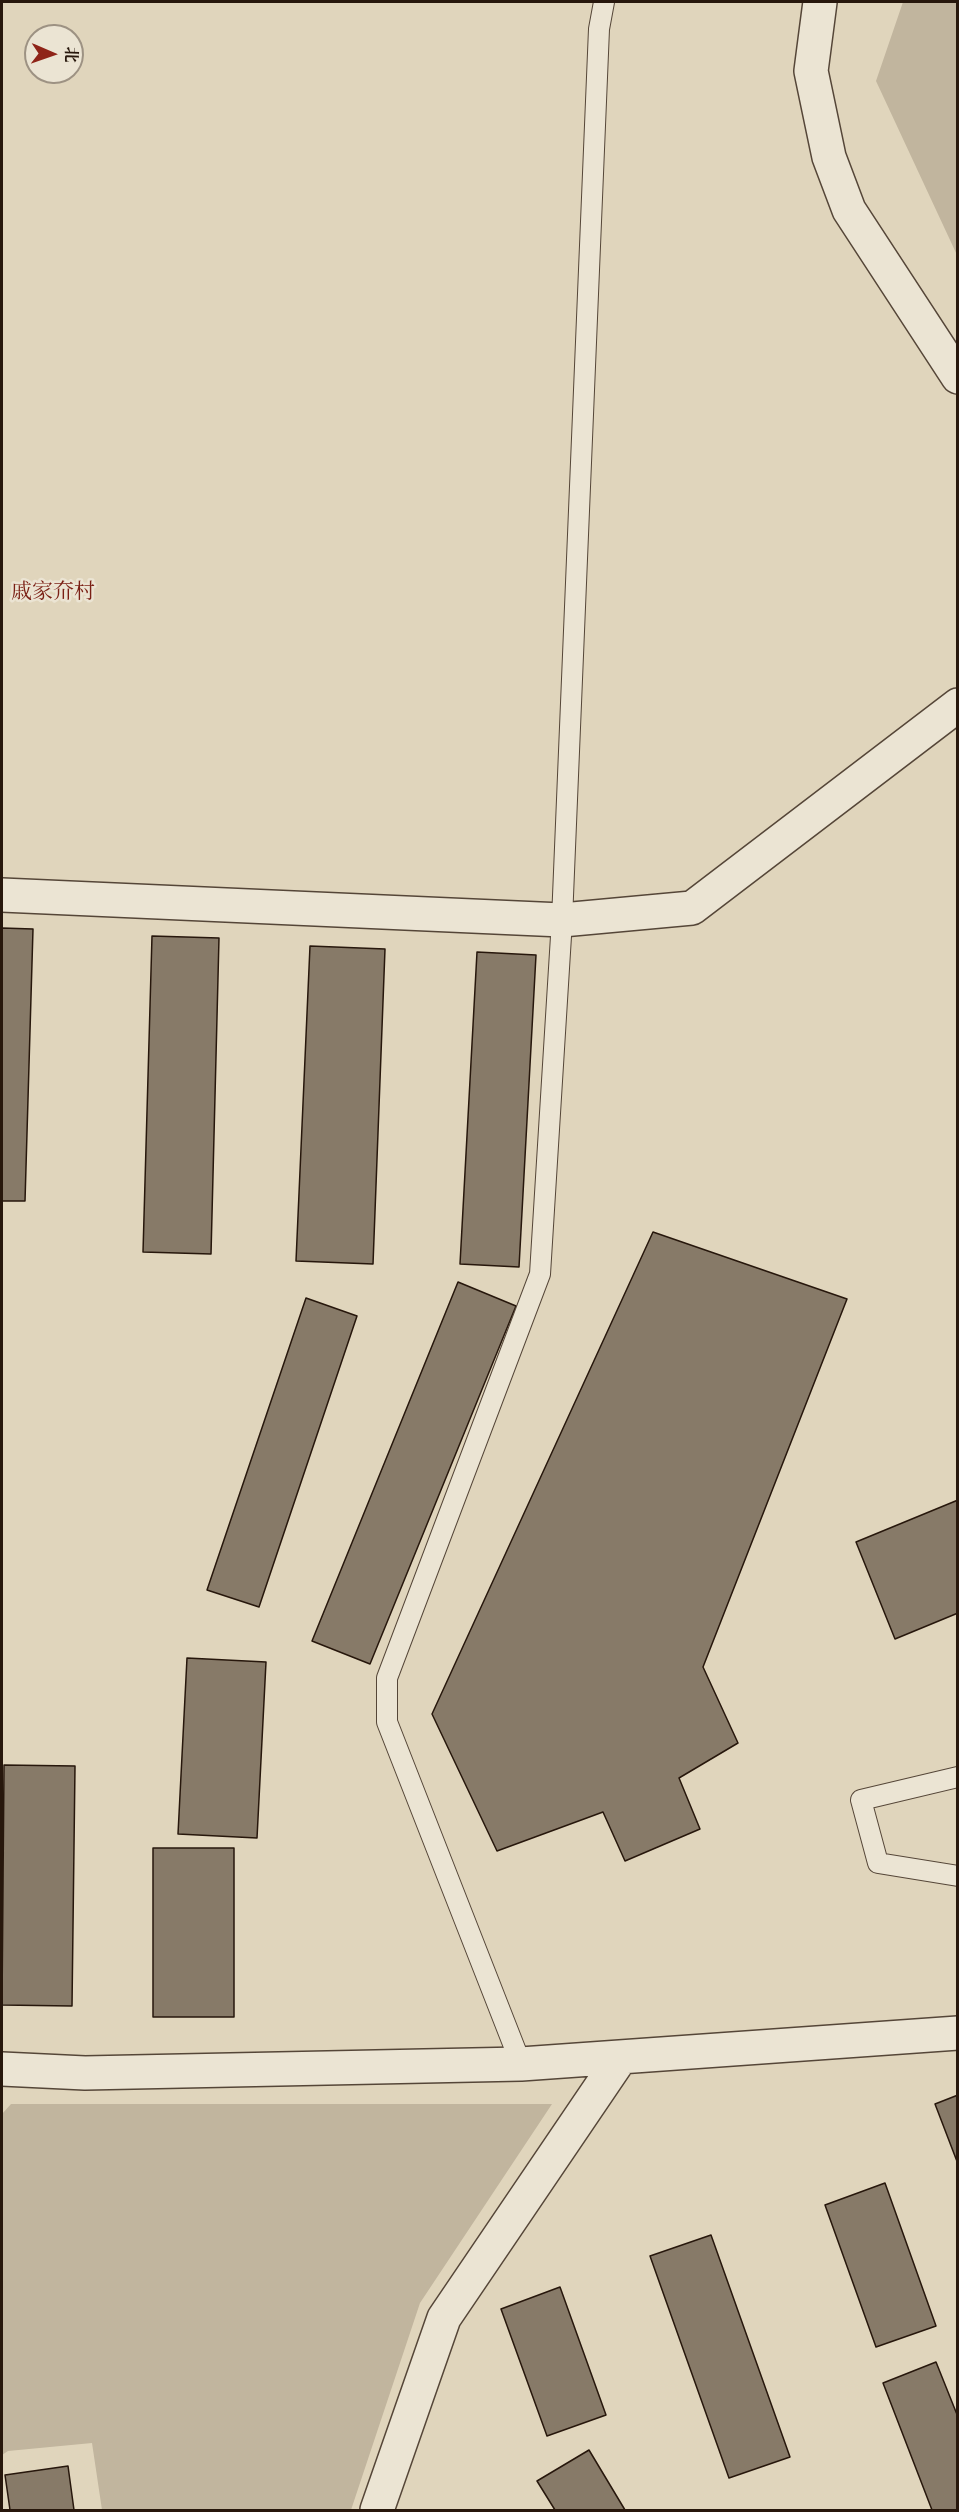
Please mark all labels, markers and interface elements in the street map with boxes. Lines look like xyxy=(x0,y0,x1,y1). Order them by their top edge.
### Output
north arrow xyxy=(24,24,84,84)
text: 北 xyxy=(60,46,80,63)
district label: 戚家夼村 xyxy=(11,581,95,607)

